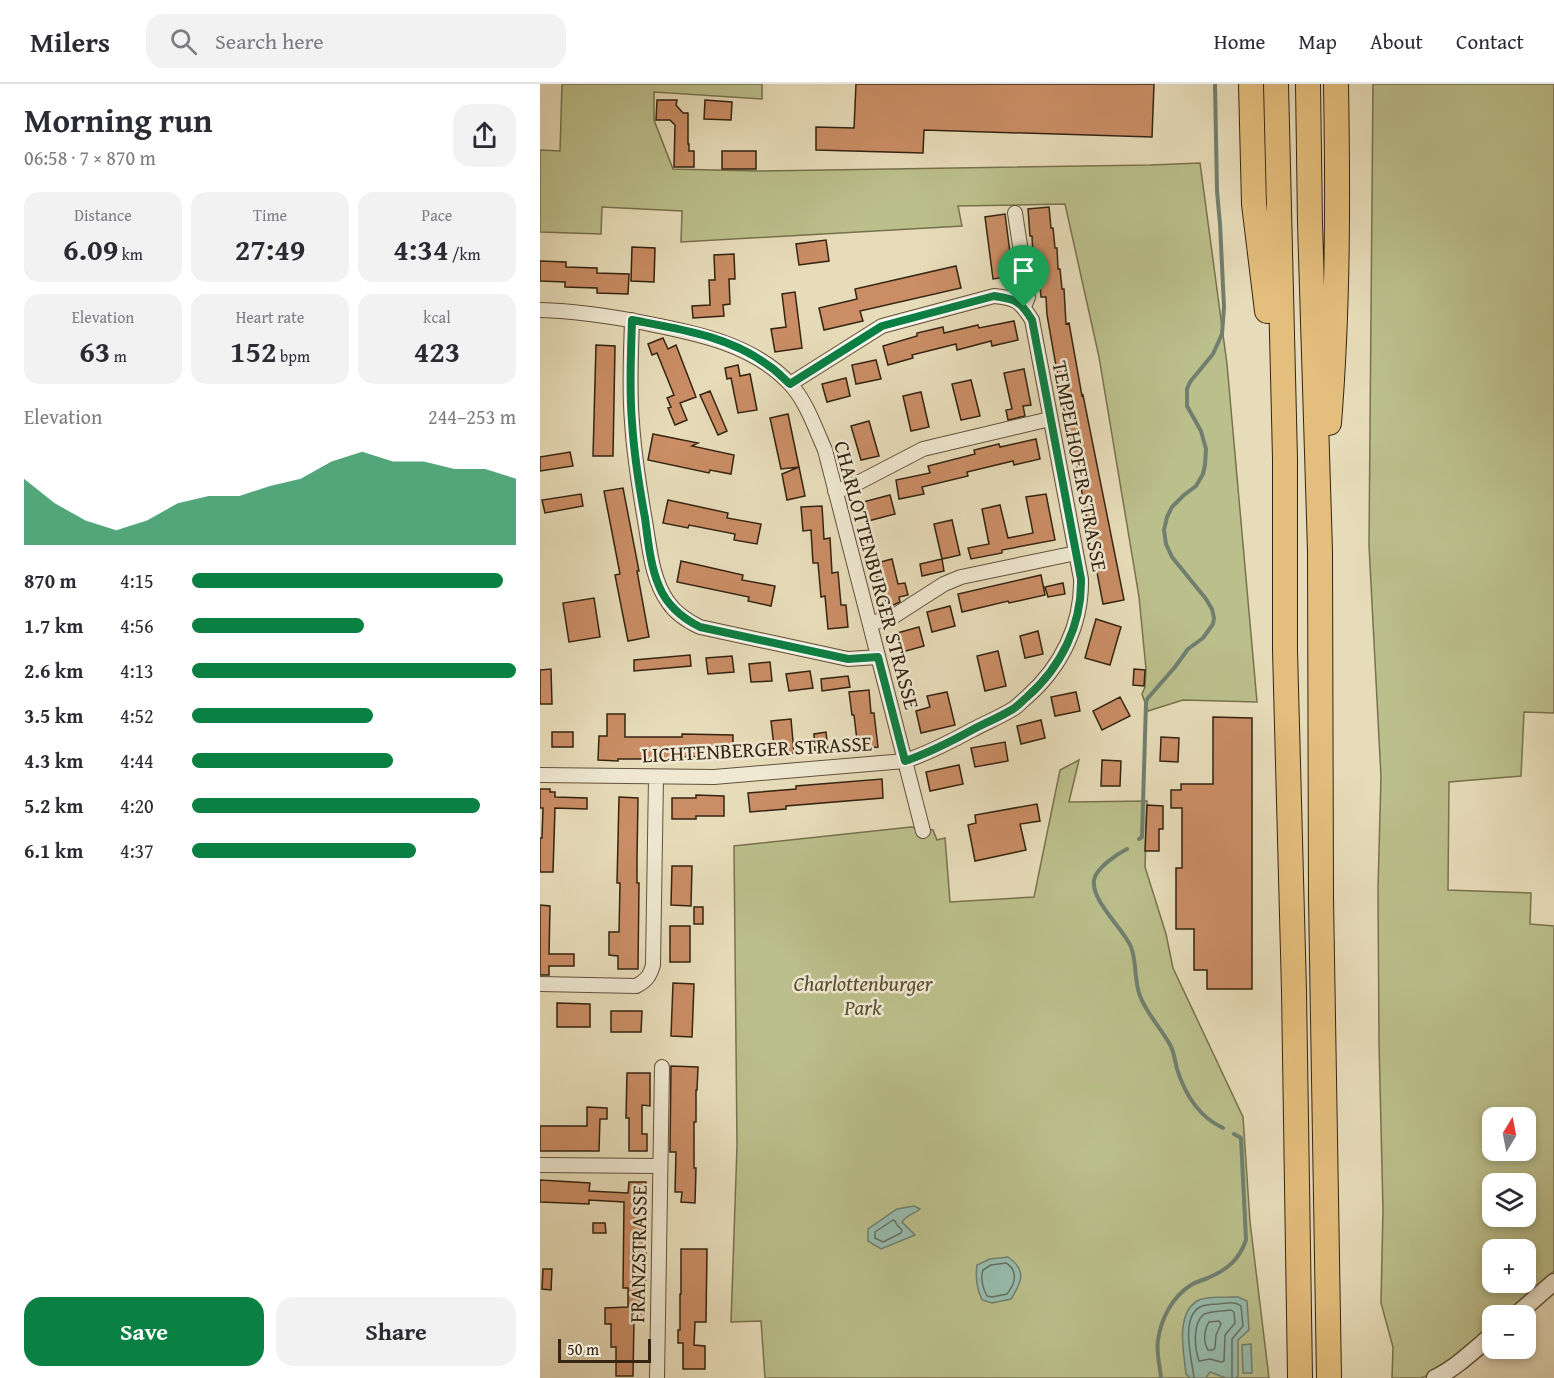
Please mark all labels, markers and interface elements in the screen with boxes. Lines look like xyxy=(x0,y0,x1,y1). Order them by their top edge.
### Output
search box xyxy=(146,14,566,68)
text: Milers xyxy=(30,21,110,62)
icon: search xyxy=(167,25,200,58)
text: Search here xyxy=(215,25,324,57)
text: Home xyxy=(1214,26,1265,57)
text: Map xyxy=(1298,26,1337,57)
text: About xyxy=(1370,26,1423,57)
text: Contact xyxy=(1456,26,1524,57)
text: Morning run xyxy=(24,96,213,144)
button: share xyxy=(453,104,516,167)
text: 06:58 · 7 × 870 m xyxy=(24,143,156,172)
text: Distance xyxy=(74,203,132,227)
text: Time xyxy=(253,203,287,227)
text: Pace xyxy=(422,203,452,227)
text: 6.09 xyxy=(63,227,118,271)
text: 27:49 xyxy=(235,227,305,271)
text: 4:34 xyxy=(393,227,448,271)
text: km xyxy=(118,242,143,266)
text: /km xyxy=(448,242,481,266)
pin xyxy=(998,245,1049,307)
icon: arrive xyxy=(1007,254,1040,287)
text: Elevation xyxy=(72,305,134,329)
text: Heart rate xyxy=(236,305,304,329)
text: kcal xyxy=(423,305,451,329)
text: 63 xyxy=(79,329,110,373)
text: 152 xyxy=(230,329,277,373)
text: 423 xyxy=(414,329,460,373)
text: m xyxy=(110,344,127,368)
text: bpm xyxy=(277,344,310,368)
street label: TEMPELHOFER STRASSE xyxy=(1044,358,1116,574)
text: Elevation xyxy=(24,402,102,431)
text: 244–253 m xyxy=(428,402,516,431)
street label: CHARLOTTENBURGER STRASSE xyxy=(826,437,928,713)
text: 870 m xyxy=(24,566,77,595)
text: 4:15 xyxy=(120,566,154,595)
text: 1.7 km xyxy=(24,611,83,640)
text: 4:56 xyxy=(120,611,154,640)
text: 2.6 km xyxy=(24,656,83,685)
text: 4:13 xyxy=(120,656,154,685)
text: 3.5 km xyxy=(24,701,83,730)
text: 4:52 xyxy=(120,701,154,730)
street label: LICHTENBERGER STRASSE xyxy=(641,727,873,771)
text: 4.3 km xyxy=(24,746,83,775)
text: 4:44 xyxy=(120,746,154,775)
text: 5.2 km xyxy=(24,791,83,820)
text: 4:20 xyxy=(120,791,154,820)
text: 6.1 km xyxy=(24,836,83,865)
text: 4:37 xyxy=(120,836,154,865)
park label: Charlottenburger Park xyxy=(794,968,934,1023)
north arrow xyxy=(1482,1107,1536,1161)
map controls xyxy=(1482,1107,1536,1359)
button: layers xyxy=(1482,1173,1536,1227)
street label: FRANZSTRASSE xyxy=(621,1184,655,1323)
button: + xyxy=(1482,1239,1536,1293)
button: Save xyxy=(24,1297,264,1366)
button: Share xyxy=(276,1297,516,1366)
button: − xyxy=(1482,1305,1536,1359)
scale bar xyxy=(558,1336,651,1364)
text: 50 m xyxy=(567,1337,599,1361)

